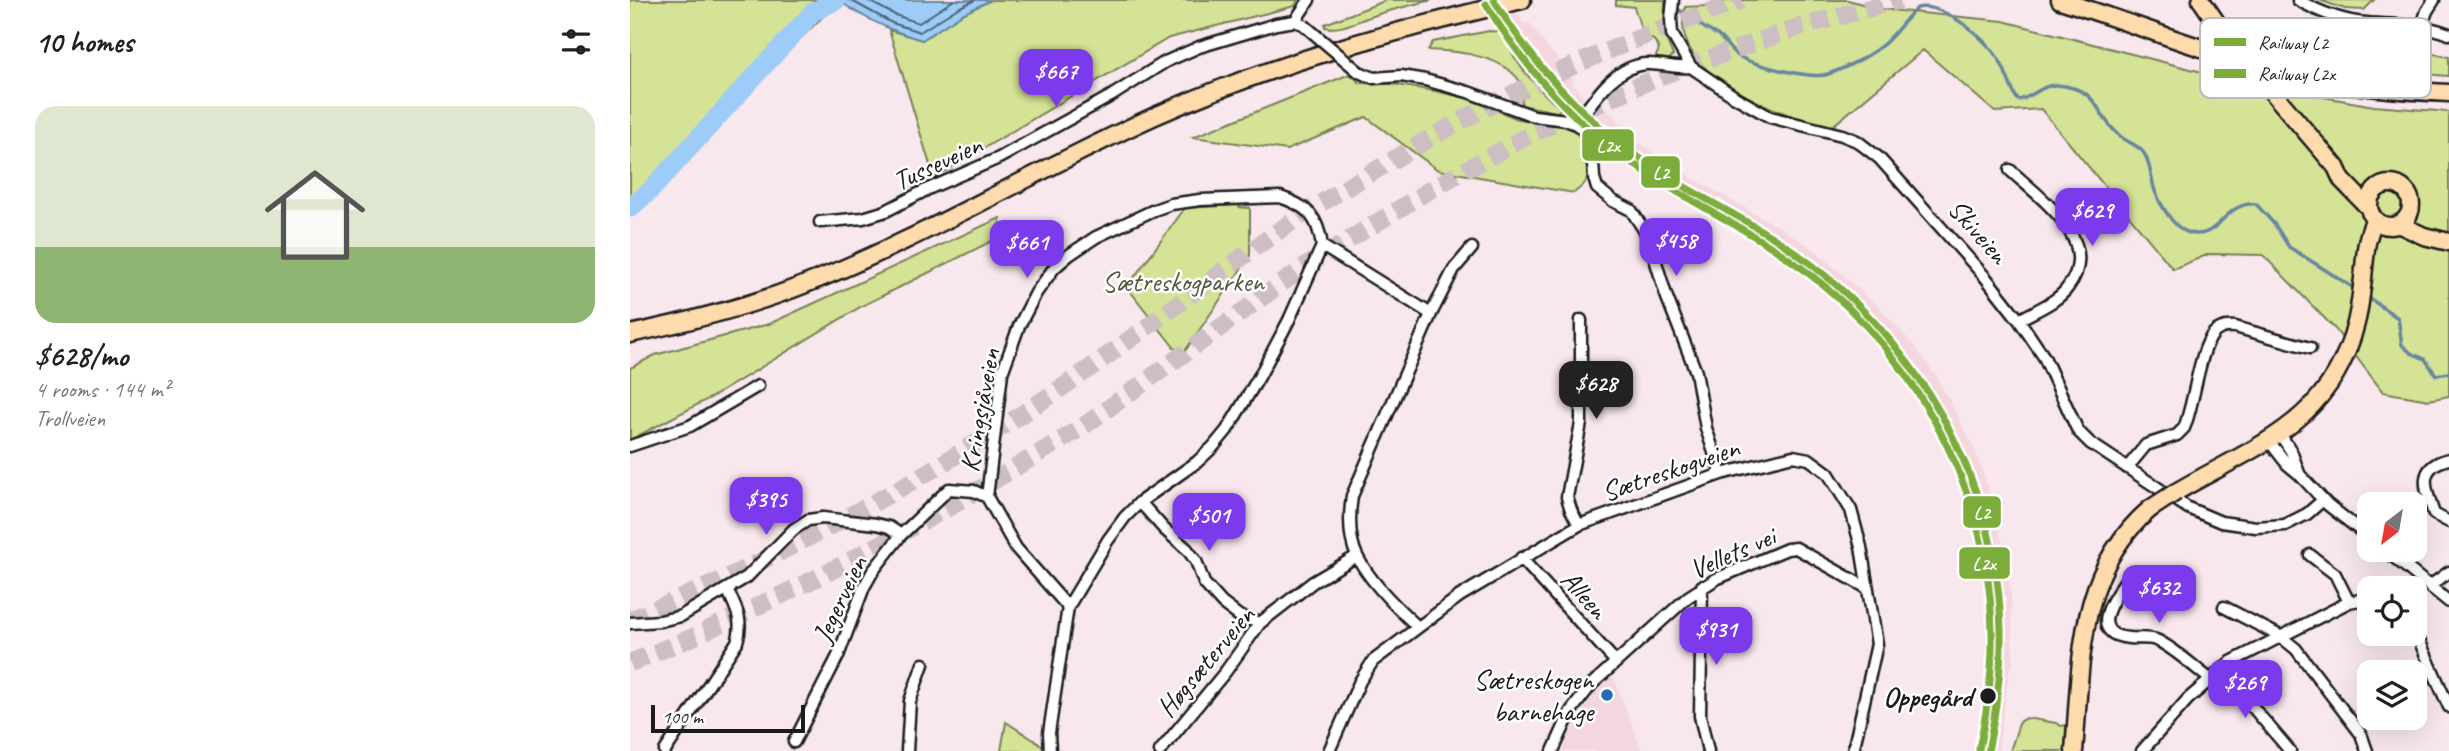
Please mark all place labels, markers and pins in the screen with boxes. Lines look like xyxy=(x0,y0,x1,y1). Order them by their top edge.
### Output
pin: $667 xyxy=(1015,50,1097,109)
pin: $629 xyxy=(2051,188,2133,248)
pin: $458 xyxy=(1635,218,1717,278)
pin: $661 xyxy=(986,220,1068,280)
pin: $628 xyxy=(1555,362,1637,421)
pin: $395 xyxy=(725,477,807,537)
pin: $501 xyxy=(1168,494,1250,553)
pin: $632 xyxy=(2118,566,2200,625)
pin: $931 xyxy=(1675,608,1757,667)
pin: $269 xyxy=(2204,660,2286,720)
place label: Sætreskogen barnehage xyxy=(1474,662,1595,729)
place label: Oppegård xyxy=(1883,679,1977,714)
marker: Oppegård xyxy=(1978,686,1998,706)
marker: Sætreskogen barnehage xyxy=(1599,687,1615,703)

